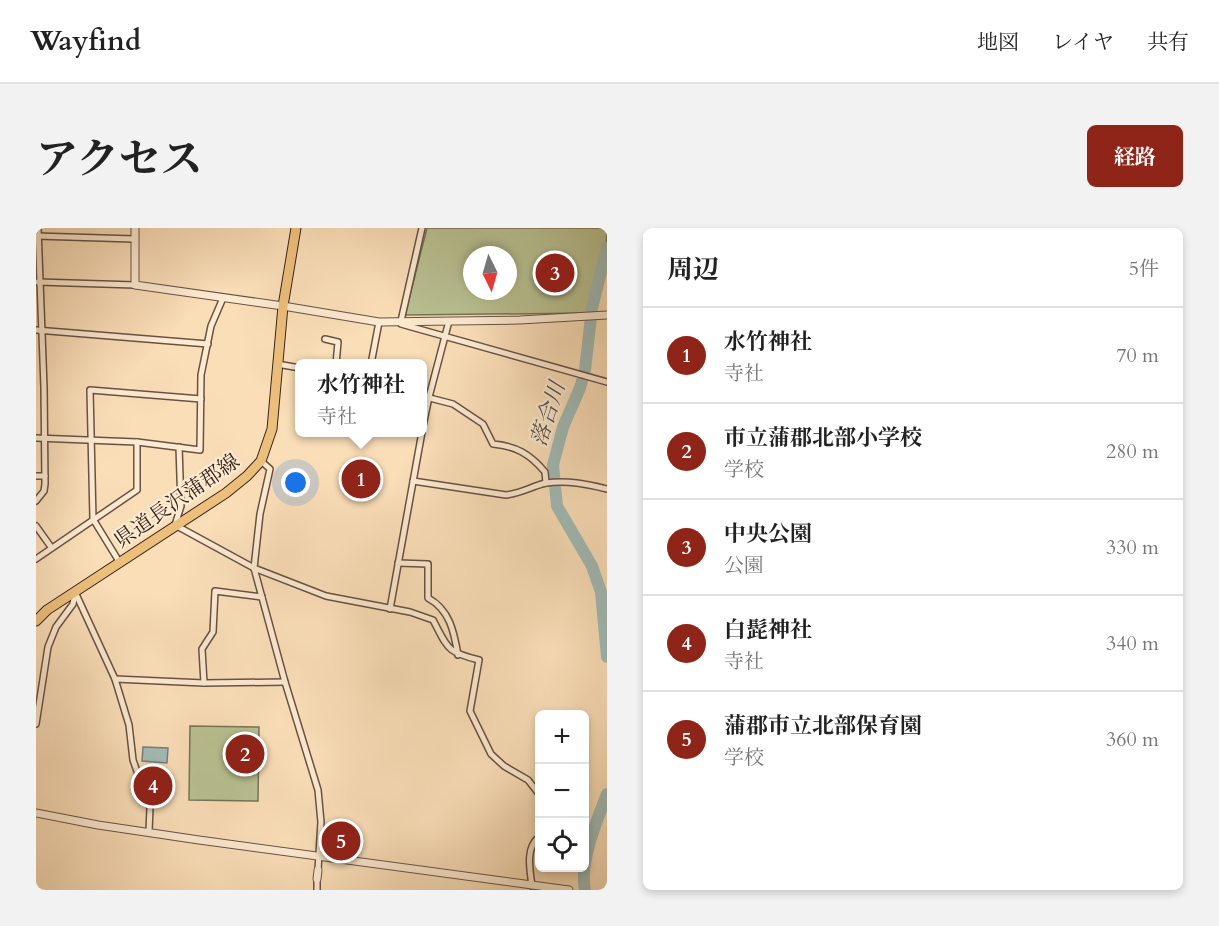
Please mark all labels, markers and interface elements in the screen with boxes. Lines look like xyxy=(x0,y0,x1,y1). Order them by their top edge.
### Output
text: Wayfind xyxy=(30,22,141,60)
text: 地図 xyxy=(977,28,1019,57)
text: レイヤ xyxy=(1052,28,1114,57)
text: 共有 xyxy=(1147,28,1189,57)
button: 経路 xyxy=(1087,125,1183,187)
text: アクセス xyxy=(36,131,203,188)
north arrow xyxy=(463,246,517,300)
pin: 3 xyxy=(536,250,574,296)
text: 周辺 xyxy=(667,252,719,287)
text: 5件 xyxy=(1129,255,1159,282)
text: 水竹神社 xyxy=(724,327,812,357)
text: 1 xyxy=(681,342,692,369)
text: 70 m xyxy=(1116,342,1159,369)
popup xyxy=(295,359,427,437)
text: 寺社 xyxy=(724,360,764,387)
text: 水竹神社 xyxy=(317,370,405,400)
water label: 落合川 xyxy=(524,376,573,450)
text: 寺社 xyxy=(317,403,357,430)
text: 市立蒲郡北部小学校 xyxy=(724,423,922,453)
text: 2 xyxy=(681,438,692,465)
text: 280 m xyxy=(1106,438,1159,465)
street label: 県道長沢蒲郡線 xyxy=(108,447,246,555)
pin: 1 xyxy=(342,456,380,502)
text: 学校 xyxy=(724,456,764,483)
your location xyxy=(281,468,310,497)
text: 中央公園 xyxy=(724,519,812,549)
text: 3 xyxy=(681,534,692,561)
text: 330 m xyxy=(1106,534,1159,561)
text: 公園 xyxy=(724,552,764,579)
text: 白髭神社 xyxy=(724,615,812,645)
text: 4 xyxy=(681,630,692,657)
text: 340 m xyxy=(1106,630,1159,657)
text: 寺社 xyxy=(724,648,764,675)
map controls xyxy=(535,710,589,872)
button: + xyxy=(535,710,589,764)
text: 蒲郡市立北部保育園 xyxy=(724,711,922,741)
text: 5 xyxy=(681,726,692,753)
text: 360 m xyxy=(1106,726,1159,753)
pin: 2 xyxy=(226,732,264,776)
text: 学校 xyxy=(724,744,764,771)
pin: 4 xyxy=(134,764,172,808)
button: − xyxy=(535,764,589,818)
pin: 5 xyxy=(322,818,360,864)
button: locate xyxy=(535,818,589,872)

